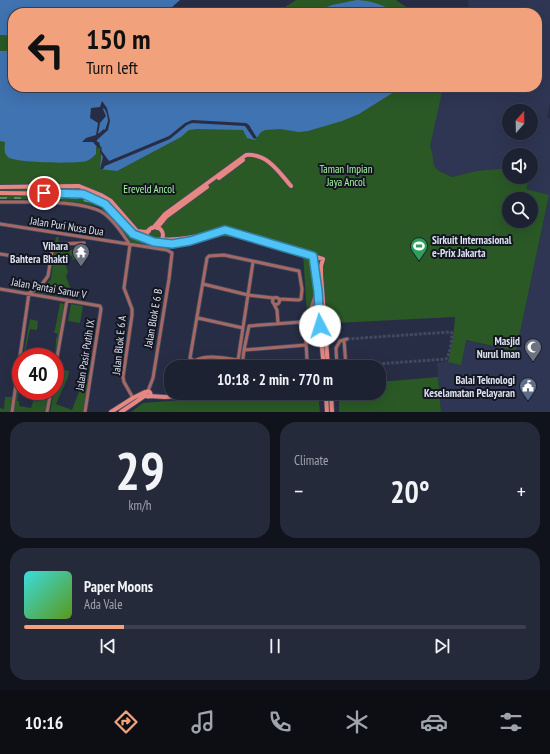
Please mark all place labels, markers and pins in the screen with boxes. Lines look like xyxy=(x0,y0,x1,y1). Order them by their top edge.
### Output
pin xyxy=(27,176,61,210)
place label: Sirkuit Internasional e-Prix Jakarta xyxy=(432,233,512,260)
sports icon: Sirkuit Internasional e-Prix Jakarta xyxy=(409,236,429,261)
place label: Vihara Bahtera Bhakti xyxy=(10,239,69,266)
temple icon: Vihara Bahtera Bhakti xyxy=(71,242,91,267)
place label: Masjid Nurul Iman xyxy=(477,334,520,361)
mosque icon: Masjid Nurul Iman xyxy=(523,337,543,362)
place label: Balai Teknologi Keselamatan Pelayaran xyxy=(424,373,516,400)
public building icon: Balai Teknologi Keselamatan Pelayaran xyxy=(518,376,538,401)

